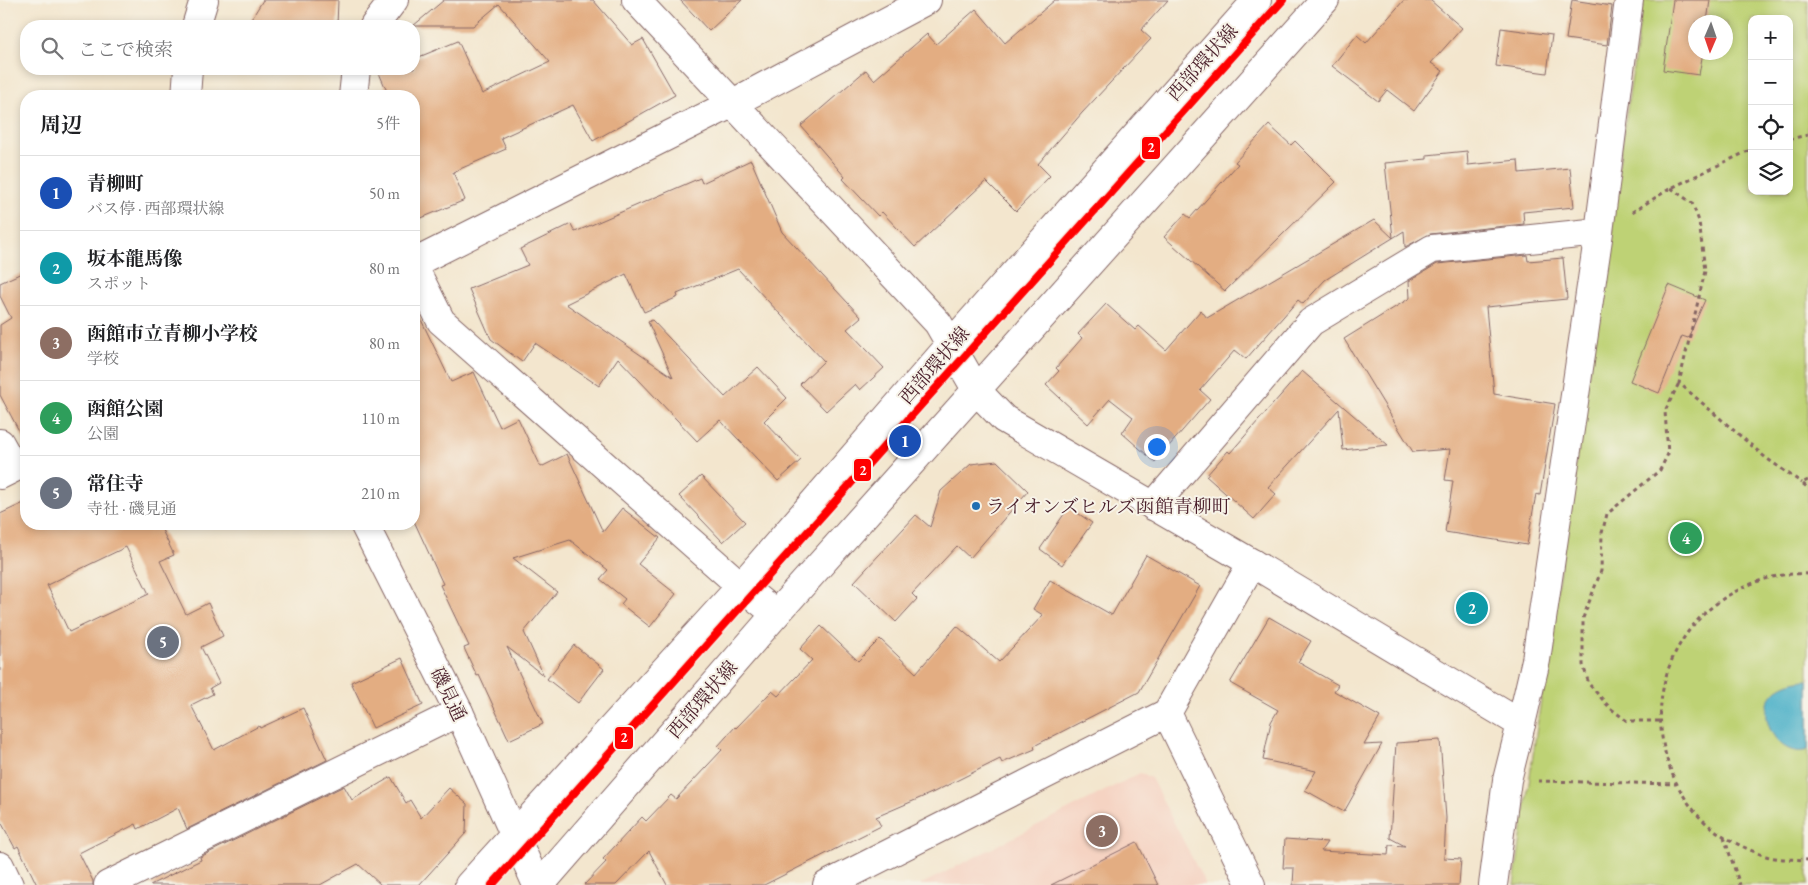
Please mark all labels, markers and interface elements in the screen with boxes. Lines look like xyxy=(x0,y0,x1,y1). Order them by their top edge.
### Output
north arrow xyxy=(1688,15,1733,60)
map controls xyxy=(1748,15,1793,195)
button: + xyxy=(1748,15,1793,60)
street label: 西部環状線 xyxy=(1161,19,1243,106)
search box xyxy=(20,20,420,75)
icon: search xyxy=(38,34,66,62)
text: ここで検索 xyxy=(78,37,173,62)
button: − xyxy=(1748,60,1793,105)
button: locate xyxy=(1748,105,1793,150)
text: 周辺 xyxy=(40,111,82,138)
text: 5件 xyxy=(376,113,400,134)
line badge: 2 xyxy=(1141,136,1161,160)
text: 2 xyxy=(1147,138,1155,156)
button: layers xyxy=(1748,150,1793,195)
text: 青柳町 xyxy=(87,171,144,196)
text: 1 xyxy=(52,183,60,204)
text: 50 m xyxy=(369,183,400,204)
text: バス停 · 西部環状線 xyxy=(87,198,225,219)
text: 坂本龍馬像 xyxy=(87,246,182,271)
text: 2 xyxy=(52,258,60,279)
text: 80 m xyxy=(369,258,400,279)
text: スポット xyxy=(87,273,151,294)
text: 函館市立青柳小学校 xyxy=(87,321,258,346)
street label: 西部環状線 xyxy=(894,321,975,409)
text: 3 xyxy=(52,333,60,354)
text: 80 m xyxy=(369,333,400,354)
text: 学校 xyxy=(87,348,119,369)
text: 函館公園 xyxy=(87,396,163,421)
text: 4 xyxy=(52,408,60,429)
text: 110 m xyxy=(361,408,400,429)
pin: 1 xyxy=(889,422,921,460)
text: 公園 xyxy=(87,423,119,444)
your location xyxy=(1144,434,1170,460)
line badge: 2 xyxy=(853,458,872,482)
text: 2 xyxy=(859,461,867,479)
text: 常住寺 xyxy=(87,471,144,496)
text: 5 xyxy=(52,483,60,504)
text: 210 m xyxy=(361,483,400,504)
place label: ライオンズヒルズ函館青柳町 xyxy=(986,494,1231,519)
text: 寺社 · 磯見通 xyxy=(87,498,177,519)
marker: ライオンズヒルズ函館青柳町 xyxy=(970,500,982,512)
pin: 4 xyxy=(1670,519,1702,557)
pin: 2 xyxy=(1456,589,1488,627)
pin: 5 xyxy=(147,623,179,661)
street label: 西部環状線 xyxy=(662,655,743,743)
street label: 磯見通 xyxy=(425,663,472,725)
line badge: 2 xyxy=(614,726,634,750)
text: 2 xyxy=(620,728,628,746)
pin: 3 xyxy=(1086,812,1118,850)

